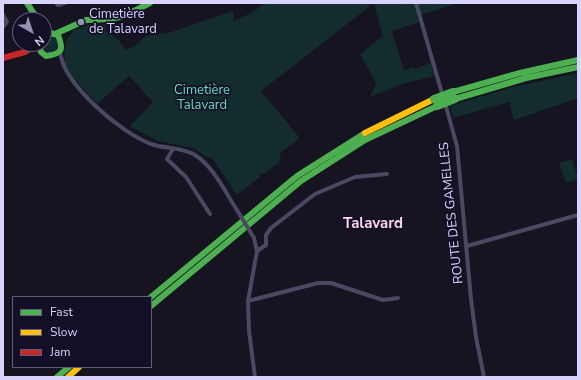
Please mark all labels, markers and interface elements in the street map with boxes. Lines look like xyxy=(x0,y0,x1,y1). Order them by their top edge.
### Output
place label: Cimetière de Talavard xyxy=(89,7,157,38)
north arrow xyxy=(12,12,52,52)
marker: Cimetière de Talavard xyxy=(76,17,86,27)
text: N xyxy=(31,33,47,49)
park label: Cimetière Talavard xyxy=(174,83,230,114)
street label: ROUTE DES GAMELLES xyxy=(437,141,467,285)
district label: Talavard xyxy=(343,215,403,233)
legend xyxy=(12,296,152,368)
text: Fast xyxy=(50,304,73,320)
text: Slow xyxy=(50,324,78,340)
text: Jam xyxy=(50,344,71,360)

